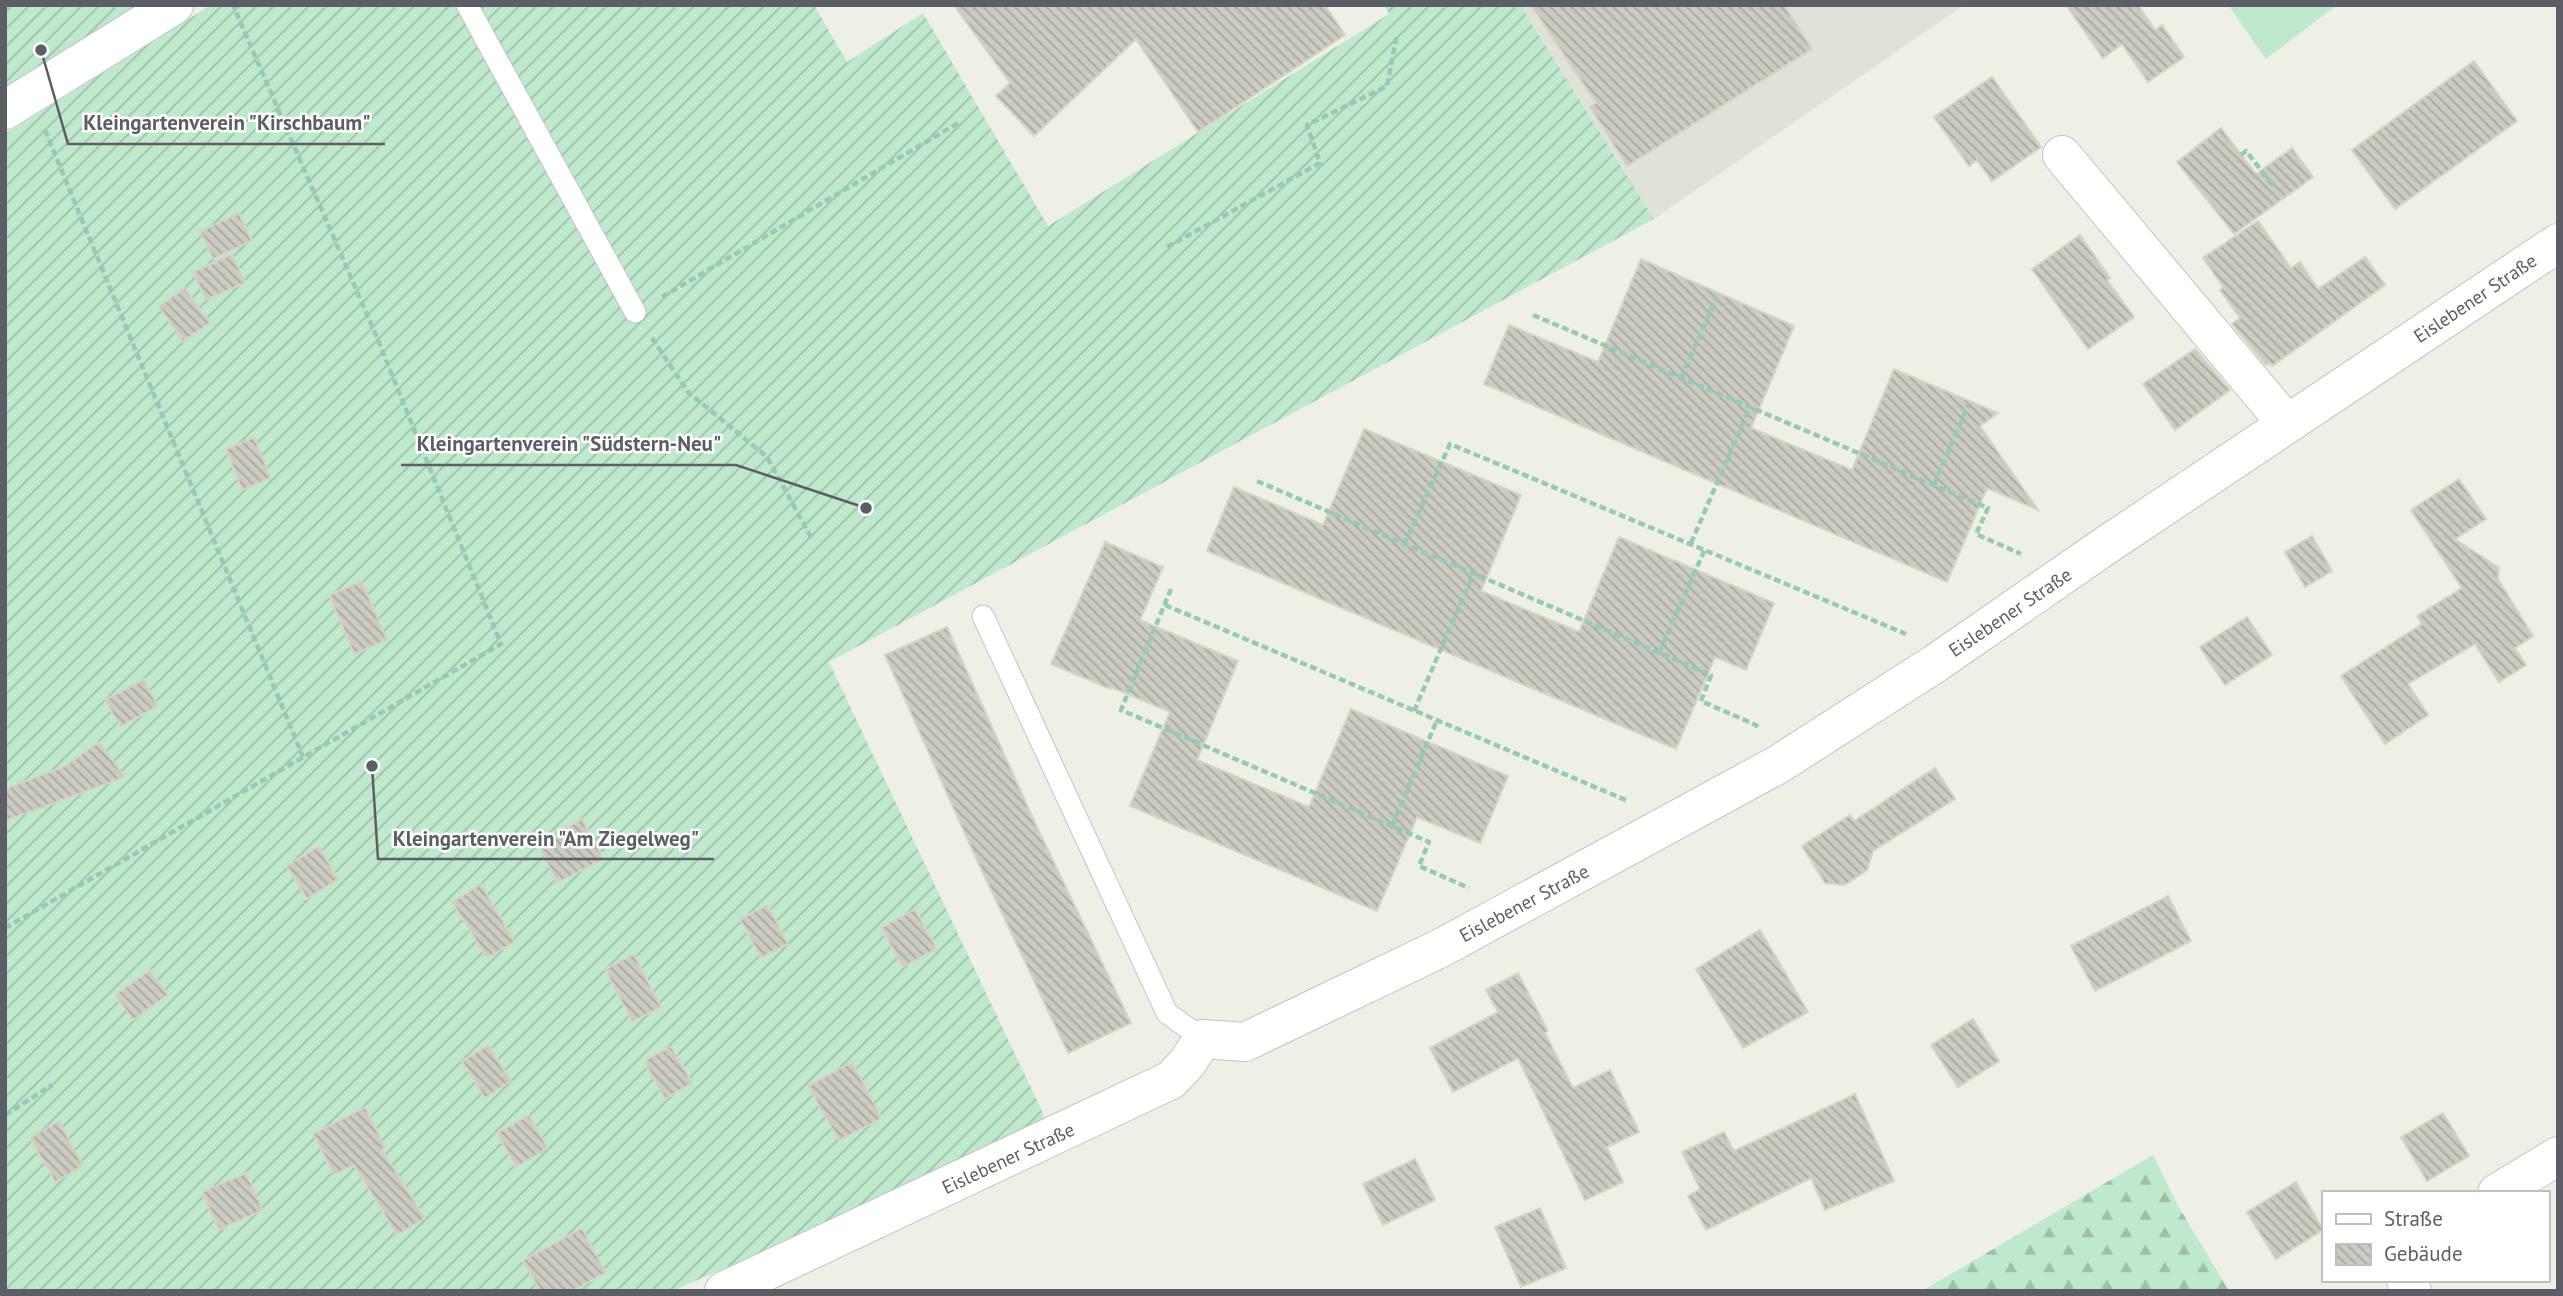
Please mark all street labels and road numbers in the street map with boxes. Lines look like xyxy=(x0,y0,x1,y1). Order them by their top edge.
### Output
street label: Eislebener Straße xyxy=(2409,248,2541,348)
street label: Eislebener Straße xyxy=(1944,562,2076,662)
street label: Eislebener Straße xyxy=(1455,859,1593,947)
street label: Eislebener Straße xyxy=(938,1117,1078,1199)

